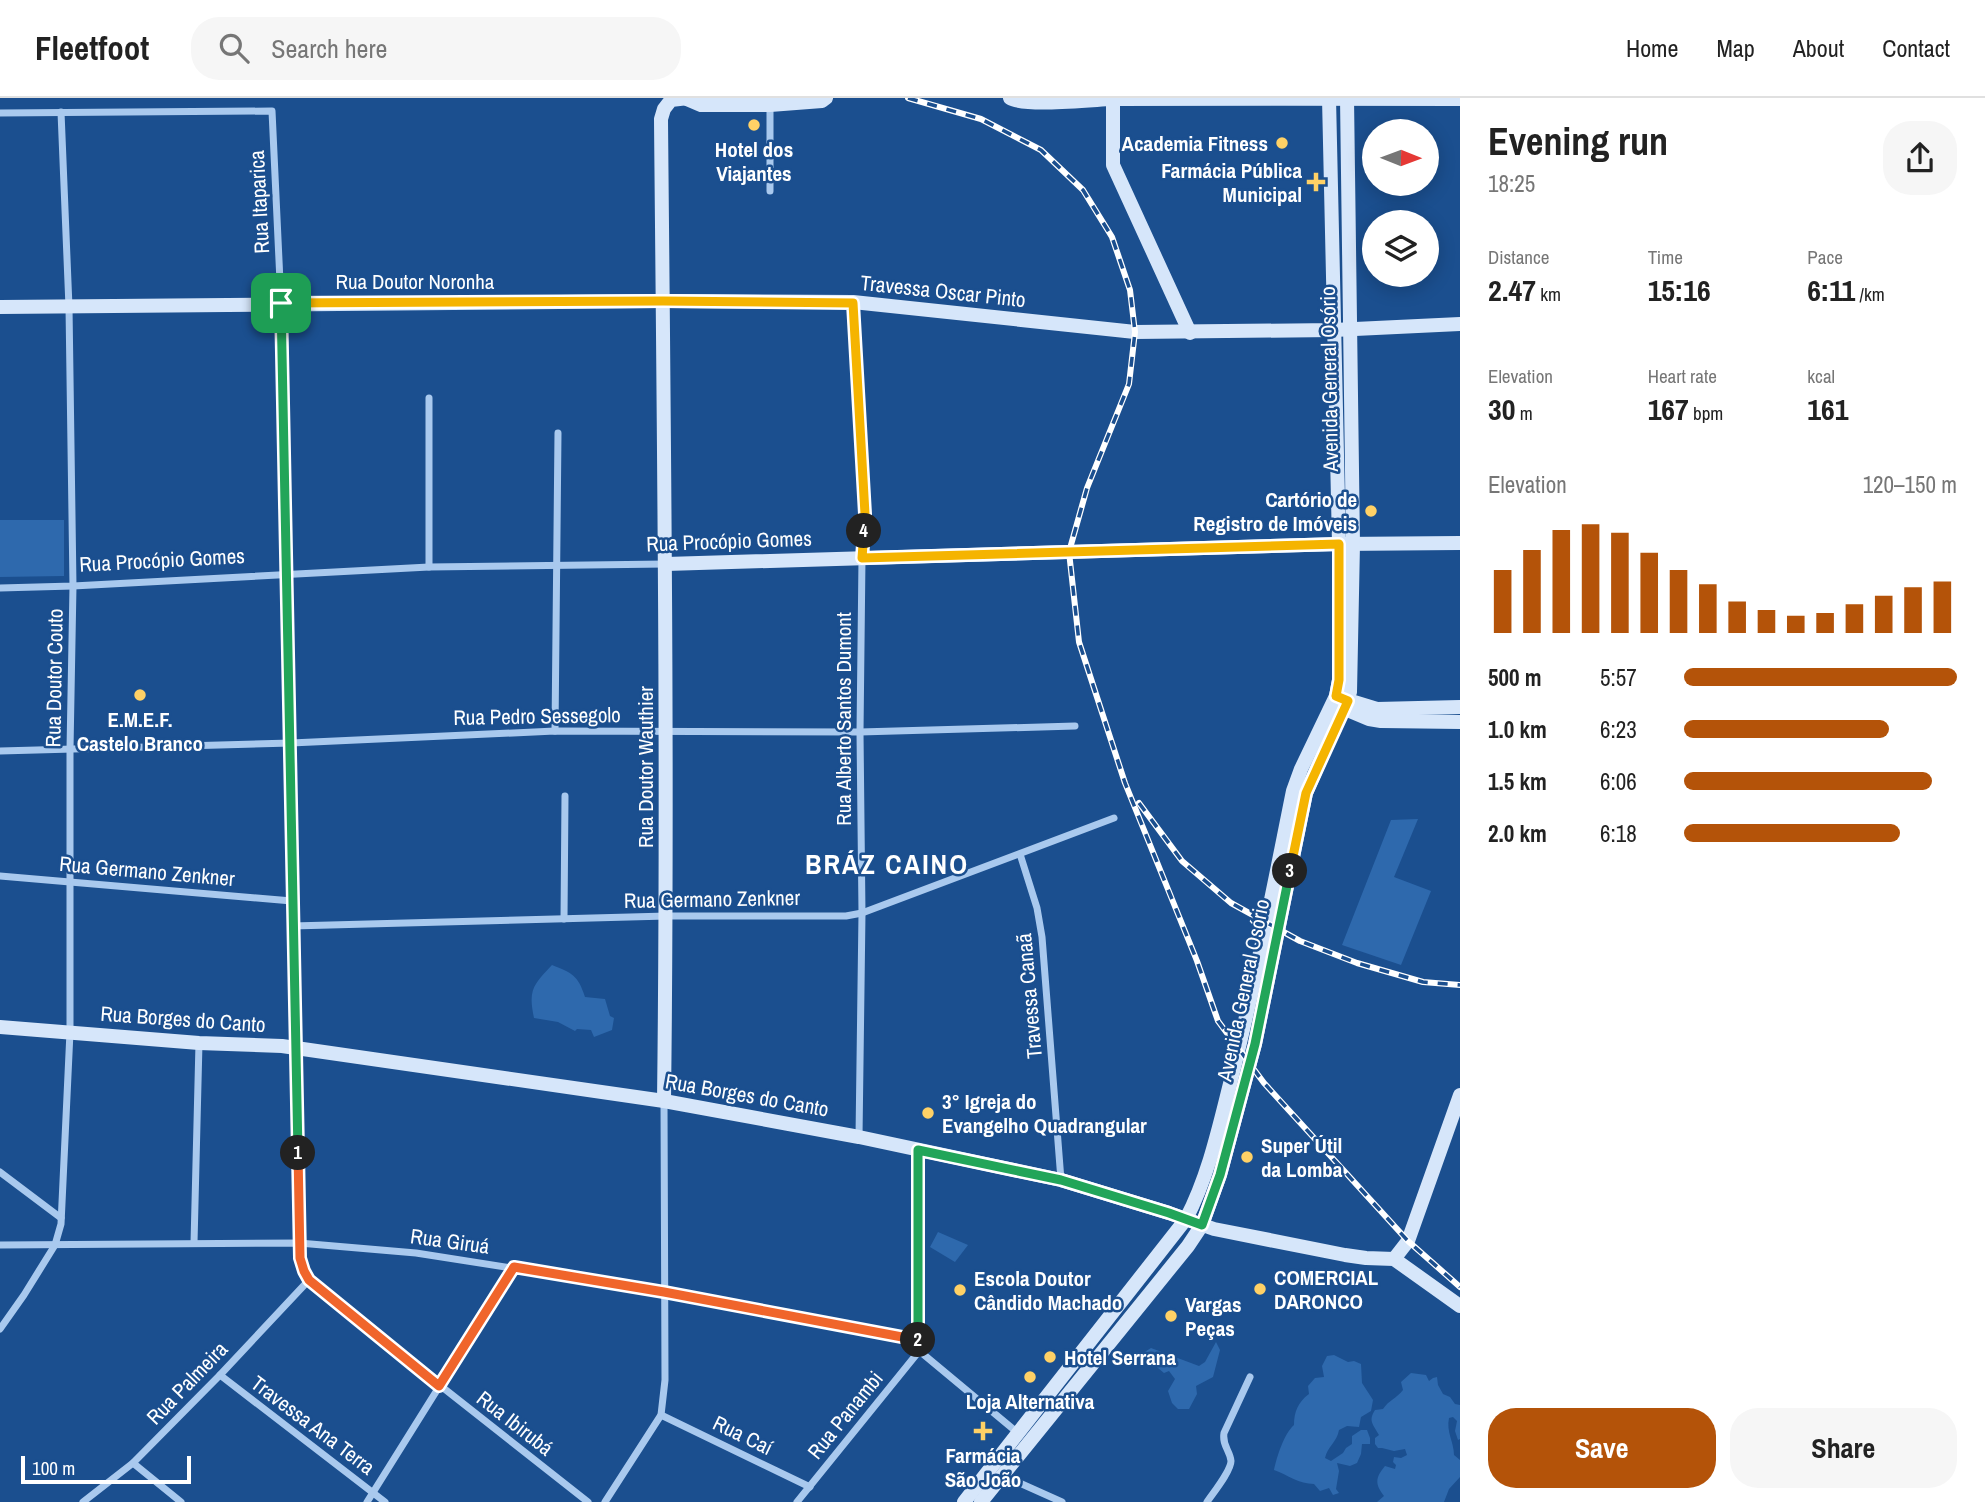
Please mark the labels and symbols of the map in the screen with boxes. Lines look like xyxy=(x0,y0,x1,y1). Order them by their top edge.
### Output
marker: Hotel dos Viajantes xyxy=(746,117,762,133)
north arrow xyxy=(1362,119,1438,196)
place label: Academia Fitness xyxy=(1122,129,1268,158)
place label: Hotel dos Viajantes xyxy=(715,135,793,188)
marker: Academia Fitness xyxy=(1274,135,1290,151)
street label: Rua Itaparica xyxy=(242,149,276,254)
place label: Farmácia Pública Municipal xyxy=(1161,156,1302,209)
marker: Farmácia Pública Municipal xyxy=(1308,174,1324,190)
street label: Rua Doutor Noronha xyxy=(336,267,495,296)
street label: Travessa Oscar Pinto xyxy=(859,268,1027,314)
pin xyxy=(251,273,311,333)
street label: Avenida General Osório xyxy=(1313,286,1345,473)
place label: Cartório de Registro de Imóveis xyxy=(1193,485,1357,538)
marker: Cartório de Registro de Imóveis xyxy=(1363,503,1379,519)
pin: 4 xyxy=(846,514,882,548)
street label: Rua Procópio Gomes xyxy=(646,524,812,558)
street label: Rua Procópio Gomes xyxy=(79,541,245,579)
street label: Rua Doutor Couto xyxy=(38,608,70,748)
street label: Rua Alberto Santos Dumont xyxy=(829,612,858,826)
street label: Rua Doutor Wauthier xyxy=(631,686,660,848)
marker: E.M.E.F. Castelo Branco xyxy=(132,687,148,703)
street label: Rua Pedro Sessegolo xyxy=(453,700,621,732)
place label: E.M.E.F. Castelo Branco xyxy=(77,705,203,758)
district label: BRÁZ CAINO xyxy=(805,845,969,883)
street label: Rua Germano Zenkner xyxy=(58,849,236,893)
pin: 3 xyxy=(1272,854,1308,888)
street label: Rua Germano Zenkner xyxy=(624,883,801,915)
street label: Avenida General Osório xyxy=(1209,896,1276,1085)
street label: Travessa Canaã xyxy=(1009,932,1049,1060)
street label: Rua Borges do Canto xyxy=(99,999,267,1039)
street label: Rua Borges do Canto xyxy=(663,1066,831,1124)
place label: 3° Igreja do Evangelho Quadrangular xyxy=(942,1087,1147,1140)
marker: 3° Igreja do Evangelho Quadrangular xyxy=(920,1105,936,1121)
place label: Super Útil da Lomba xyxy=(1261,1131,1343,1184)
pin: 1 xyxy=(280,1136,316,1170)
marker: Super Útil da Lomba xyxy=(1239,1149,1255,1165)
street label: Rua Giruá xyxy=(409,1221,492,1261)
place label: COMERCIAL DARONCO xyxy=(1274,1263,1379,1316)
place label: Escola Doutor Cândido Machado xyxy=(974,1264,1122,1317)
marker: COMERCIAL DARONCO xyxy=(1252,1281,1268,1297)
marker: Escola Doutor Cândido Machado xyxy=(952,1282,968,1298)
place label: Vargas Peças xyxy=(1185,1290,1242,1343)
marker: Vargas Peças xyxy=(1163,1308,1179,1324)
pin: 2 xyxy=(900,1322,936,1358)
street label: Rua Palmeira xyxy=(140,1335,234,1431)
place label: Hotel Serrana xyxy=(1064,1343,1176,1372)
marker: Hotel Serrana xyxy=(1042,1349,1058,1365)
street label: Rua Panambi xyxy=(801,1365,889,1465)
street label: Travessa Ana Terra xyxy=(245,1369,381,1481)
marker: Loja Alternativa xyxy=(1022,1369,1038,1385)
street label: Rua Ibirubá xyxy=(471,1384,560,1462)
place label: Loja Alternativa xyxy=(966,1387,1095,1416)
street label: Rua Caí xyxy=(708,1408,778,1462)
marker: Farmácia São João xyxy=(975,1423,991,1439)
place label: Farmácia São João xyxy=(945,1441,1021,1494)
scale bar xyxy=(21,1453,191,1485)

